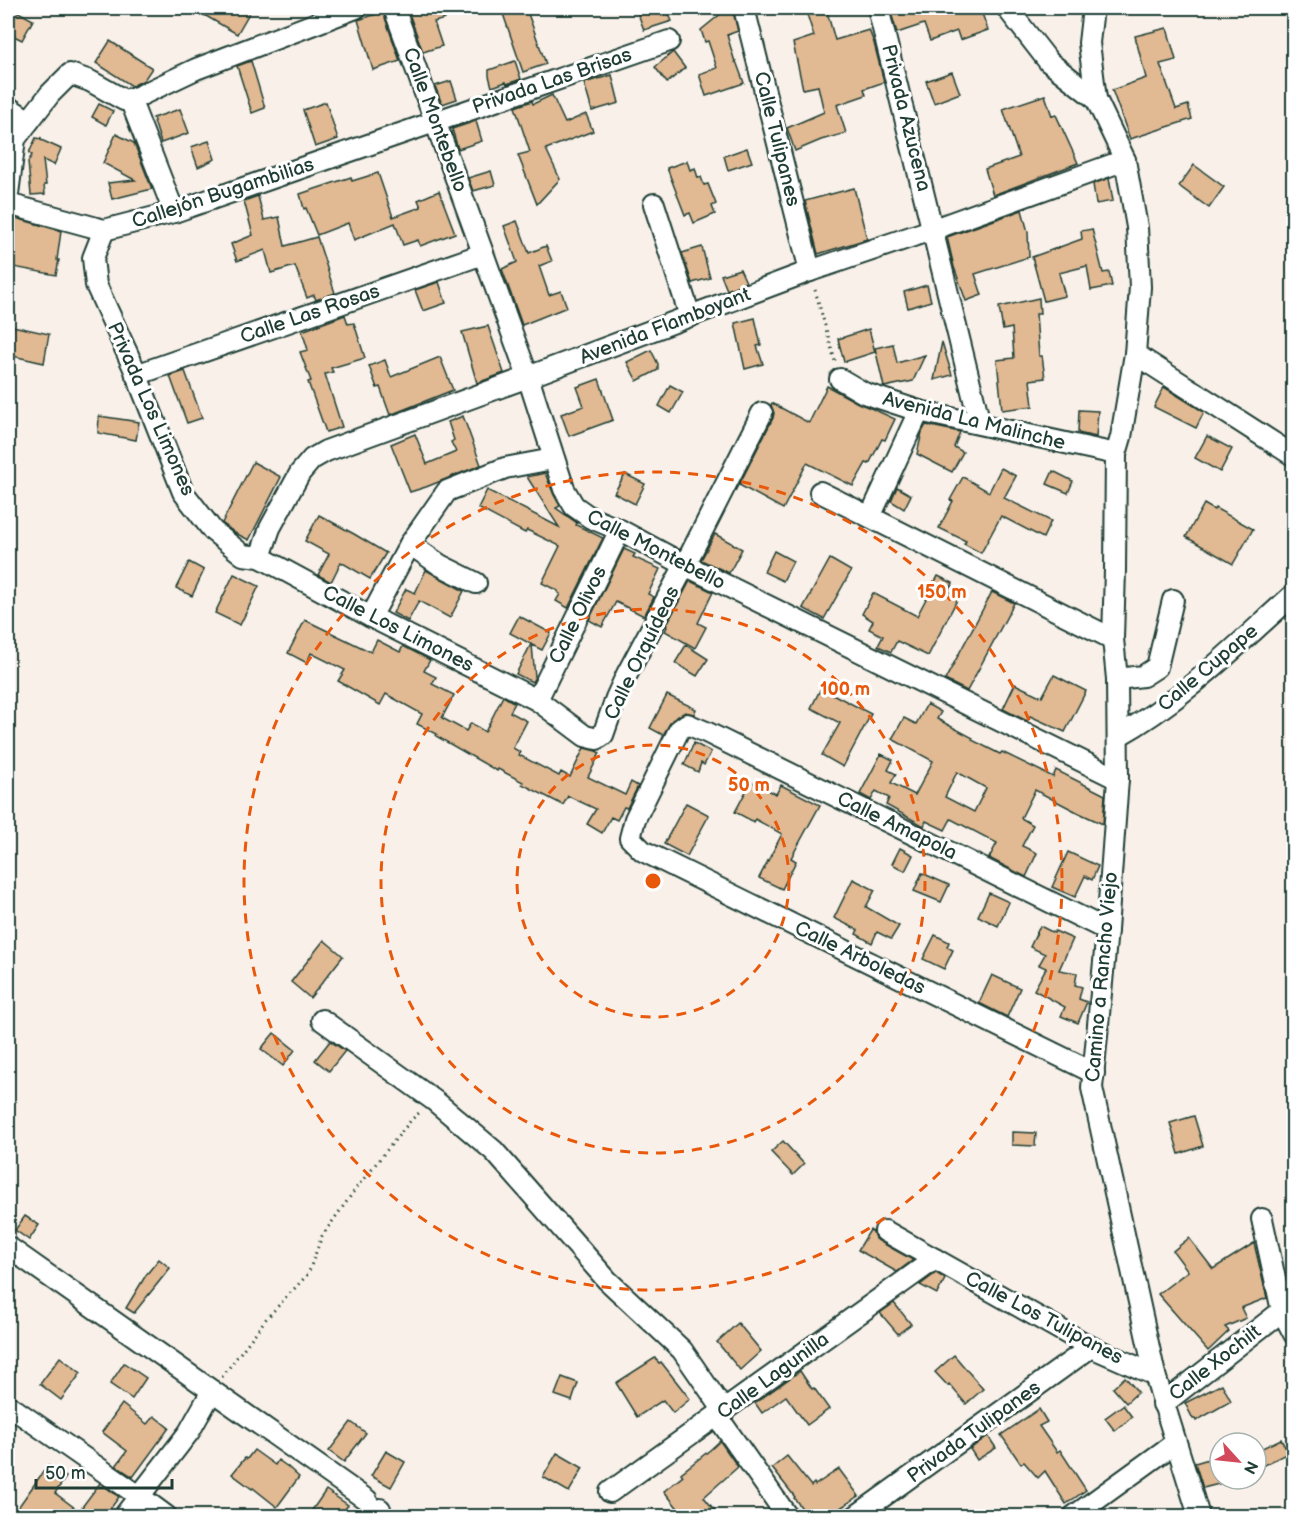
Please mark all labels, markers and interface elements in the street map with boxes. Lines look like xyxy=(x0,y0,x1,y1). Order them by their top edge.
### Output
street label: Privada Las Brisas xyxy=(469,42,635,120)
street label: Privada Azucena xyxy=(876,42,936,194)
street label: Calle Montebello xyxy=(398,44,472,196)
street label: Calle Tulipanes xyxy=(749,69,805,209)
street label: Callejón Bugambilias xyxy=(129,152,317,234)
street label: Calle Las Rosas xyxy=(237,279,383,349)
street label: Avenida Flamboyant xyxy=(576,282,754,370)
street label: Privada Los Limones xyxy=(102,319,200,500)
street label: Avenida La Malinche xyxy=(880,387,1068,455)
street label: Calle Montebello xyxy=(583,505,729,595)
street label: Calle Olivos xyxy=(544,562,612,668)
street label: Calle Los Limones xyxy=(318,581,478,677)
street label: Calle Orquídeas xyxy=(599,582,685,724)
text: 150 m xyxy=(917,582,967,603)
street label: Calle Cupape xyxy=(1153,619,1263,717)
text: 100 m xyxy=(820,679,870,700)
text: 50 m xyxy=(728,775,770,796)
street label: Calle Amapola xyxy=(833,787,961,865)
centre of rings xyxy=(643,871,663,891)
street label: Camino a Rancho Viejo xyxy=(1081,871,1123,1083)
street label: Calle Arboledas xyxy=(791,916,929,1000)
street label: Calle Los Tulipanes xyxy=(961,1266,1127,1370)
street label: Calle Xochilt xyxy=(1164,1320,1266,1406)
street label: Calle Lagunilla xyxy=(712,1327,834,1425)
street label: Privada Tulipanes xyxy=(903,1376,1045,1488)
north arrow xyxy=(1208,1431,1268,1491)
scale bar xyxy=(36,1452,172,1490)
text: N xyxy=(1239,1457,1261,1477)
text: 50 m xyxy=(45,1463,86,1484)

